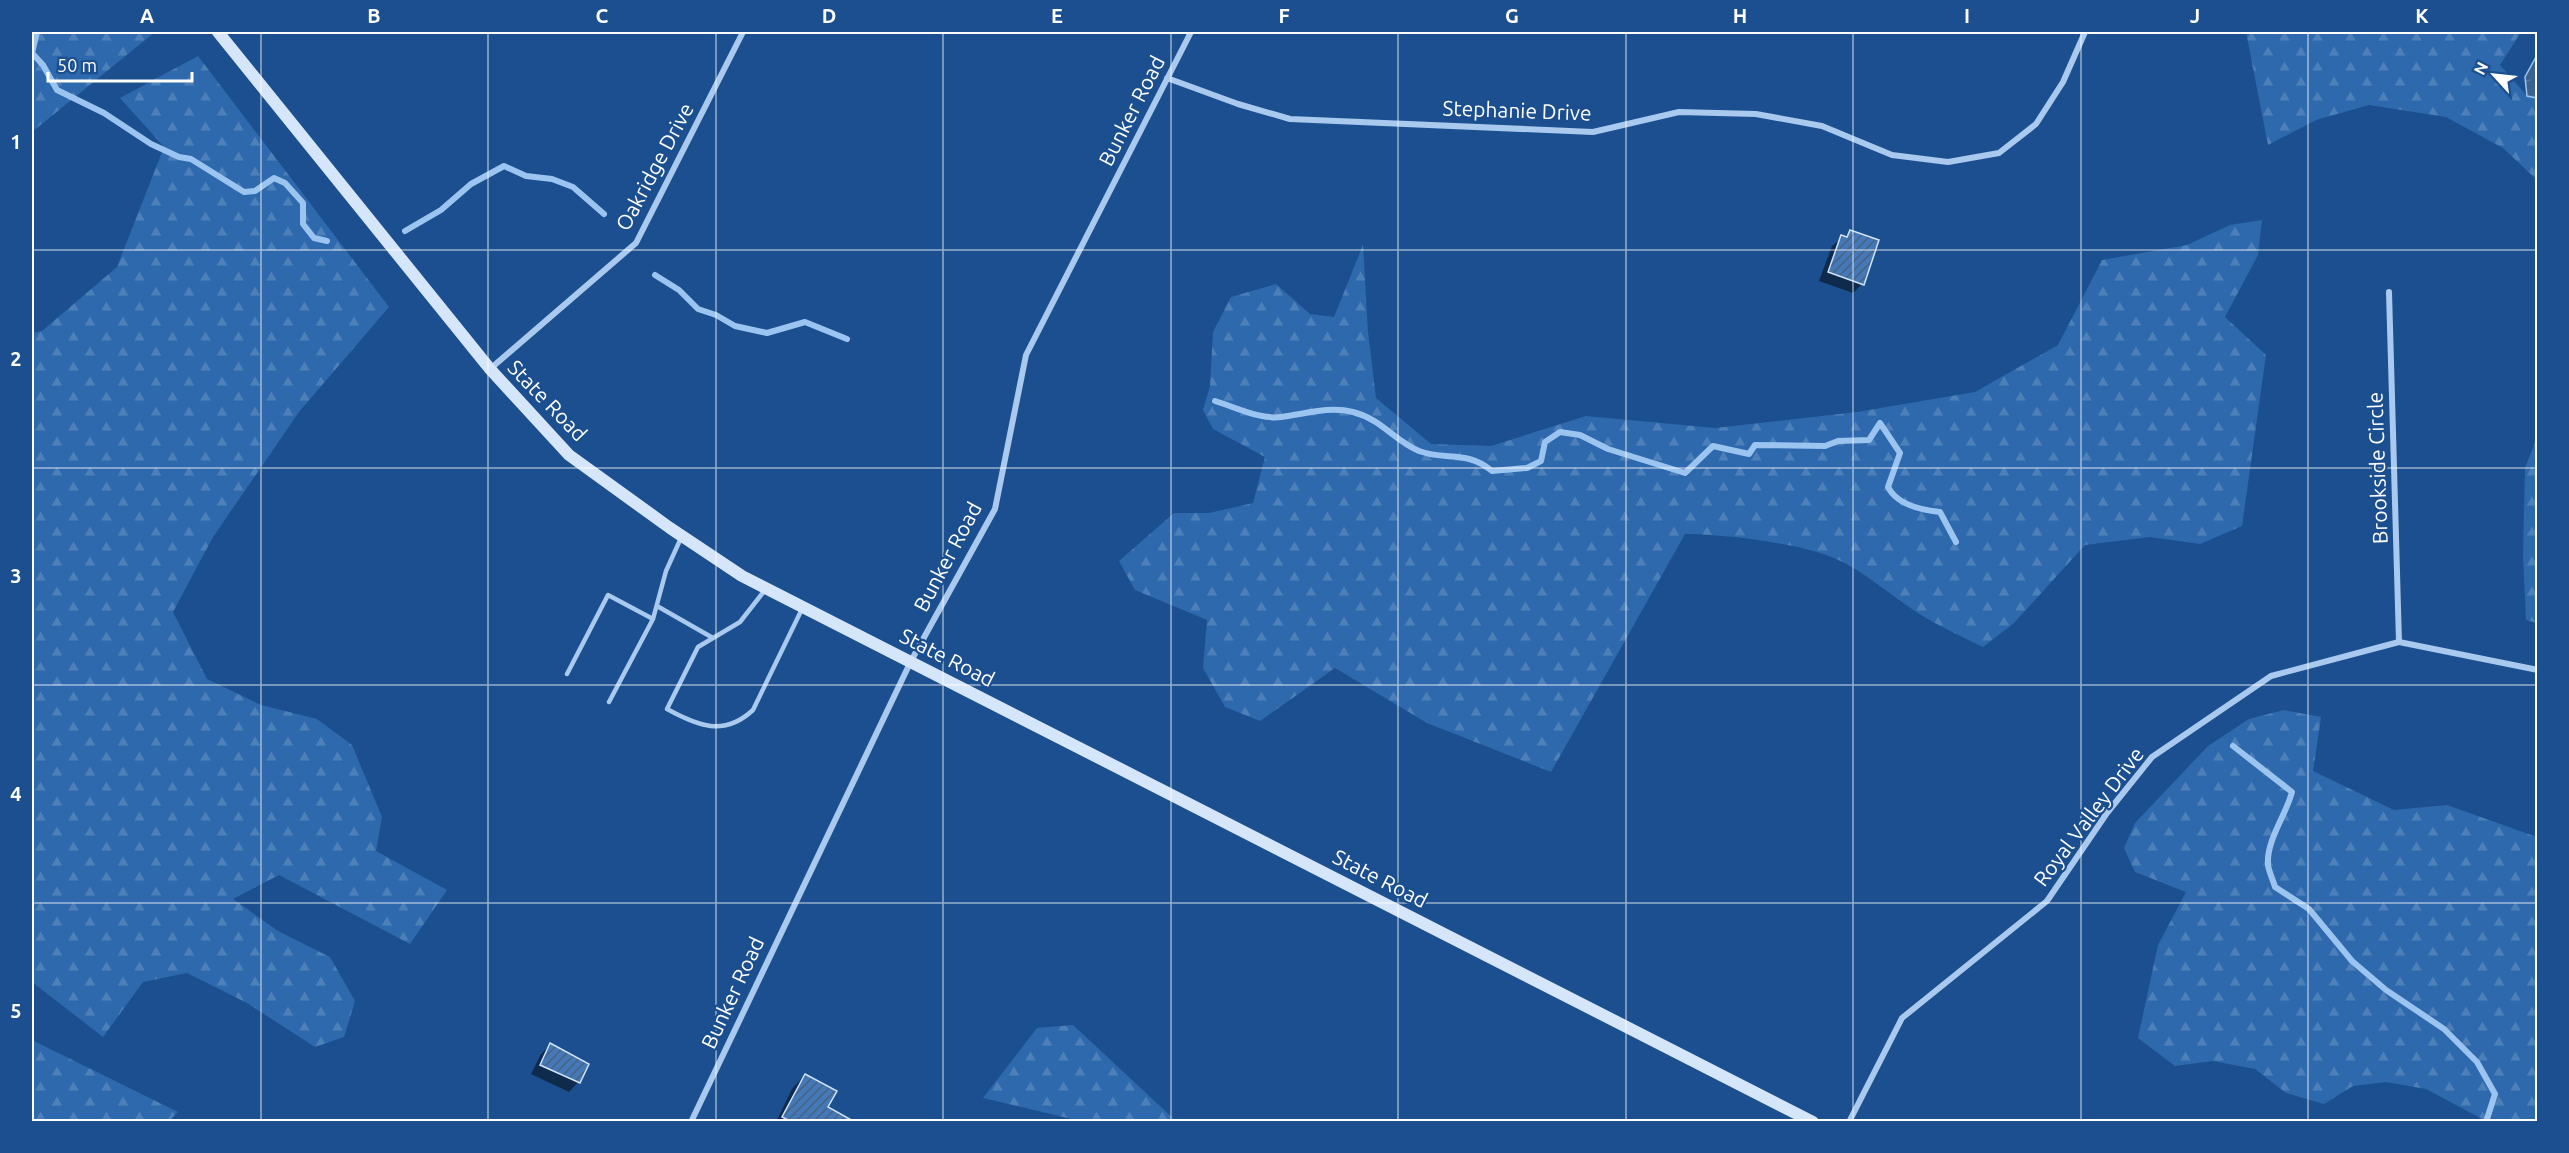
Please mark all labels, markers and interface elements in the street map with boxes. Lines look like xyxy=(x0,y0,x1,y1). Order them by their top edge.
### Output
text: A xyxy=(140,4,154,27)
text: B xyxy=(367,4,381,27)
text: C xyxy=(596,4,609,27)
text: D xyxy=(822,4,836,27)
text: E xyxy=(1051,4,1063,27)
text: F xyxy=(1278,4,1290,27)
text: G xyxy=(1505,4,1519,27)
text: H xyxy=(1733,4,1747,27)
text: I xyxy=(1964,4,1970,27)
text: J xyxy=(2190,4,2200,27)
text: K xyxy=(2415,4,2429,27)
scale bar xyxy=(48,45,192,83)
north arrow xyxy=(2464,45,2524,105)
street label: Bunker Road xyxy=(1093,51,1169,170)
text: 50 m xyxy=(57,55,97,75)
text: N xyxy=(2470,59,2491,78)
street label: Stephanie Drive xyxy=(1442,95,1592,125)
street label: Oakridge Drive xyxy=(610,99,698,234)
text: 1 xyxy=(10,130,22,153)
text: 2 xyxy=(10,347,22,370)
street label: State Road xyxy=(503,355,592,446)
street label: Brookside Circle xyxy=(2362,392,2392,544)
street label: Bunker Road xyxy=(908,498,986,615)
text: 3 xyxy=(10,564,22,587)
street label: State Road xyxy=(896,623,999,691)
street label: Royal Valley Drive xyxy=(2028,742,2148,890)
text: 4 xyxy=(10,782,22,805)
street label: State Road xyxy=(1329,844,1432,912)
street label: Bunker Road xyxy=(696,933,768,1052)
text: 5 xyxy=(10,999,22,1022)

